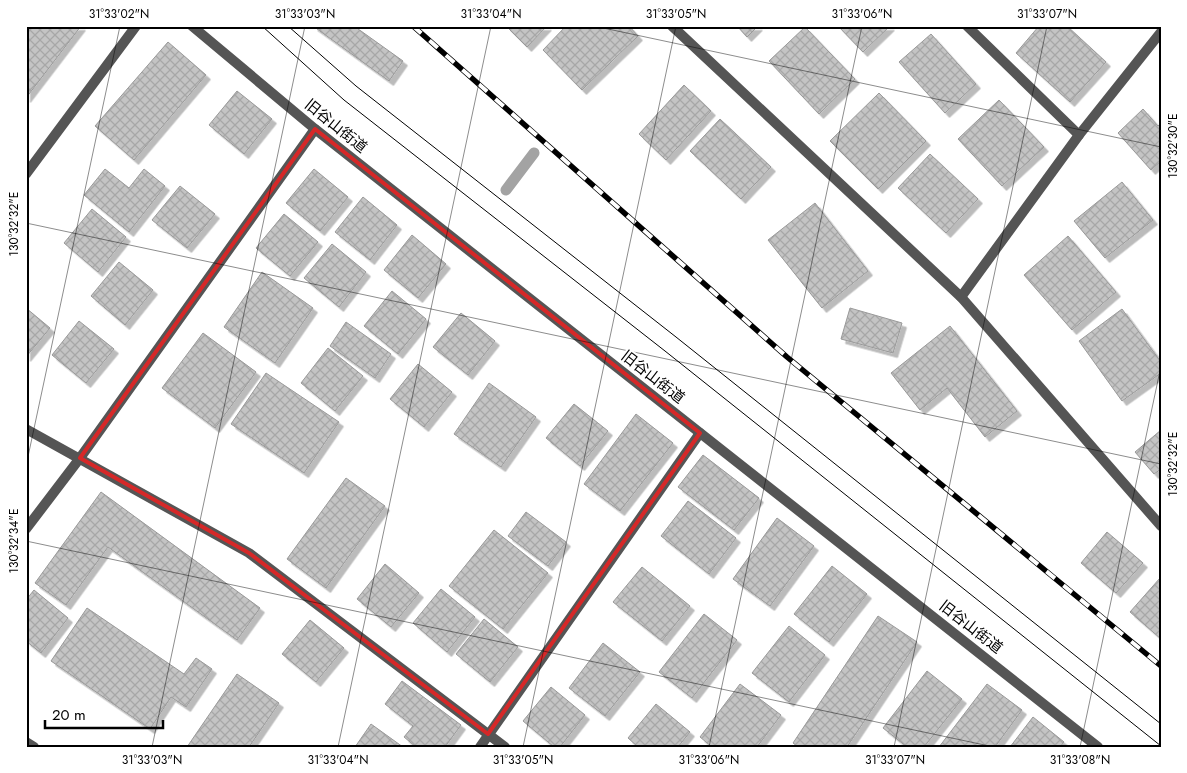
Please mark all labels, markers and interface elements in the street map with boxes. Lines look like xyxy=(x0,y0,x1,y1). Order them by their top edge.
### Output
text: 31°33'02"N xyxy=(89,5,149,23)
text: 31°33'03"N xyxy=(275,5,335,23)
text: 31°33'04"N xyxy=(461,5,521,23)
text: 31°33'05"N xyxy=(646,5,706,23)
text: 31°33'06"N xyxy=(832,5,892,23)
text: 31°33'07"N xyxy=(1017,5,1077,23)
street label: 旧谷山街道 xyxy=(300,94,372,158)
text: 130°32'30"E xyxy=(1164,113,1182,179)
text: 130°32'32"E xyxy=(5,192,23,256)
street label: 旧谷山街道 xyxy=(617,345,689,409)
text: 130°32'32"E xyxy=(1164,432,1182,496)
text: 130°32'34"E xyxy=(5,508,23,574)
street label: 旧谷山街道 xyxy=(935,595,1007,659)
scale bar xyxy=(45,698,162,730)
text: 20 m xyxy=(52,704,86,726)
text: 31°33'03"N xyxy=(122,751,182,769)
text: 31°33'04"N xyxy=(308,751,368,769)
text: 31°33'05"N xyxy=(493,751,553,769)
text: 31°33'06"N xyxy=(679,751,739,769)
text: 31°33'07"N xyxy=(865,751,925,769)
text: 31°33'08"N xyxy=(1050,751,1110,769)

